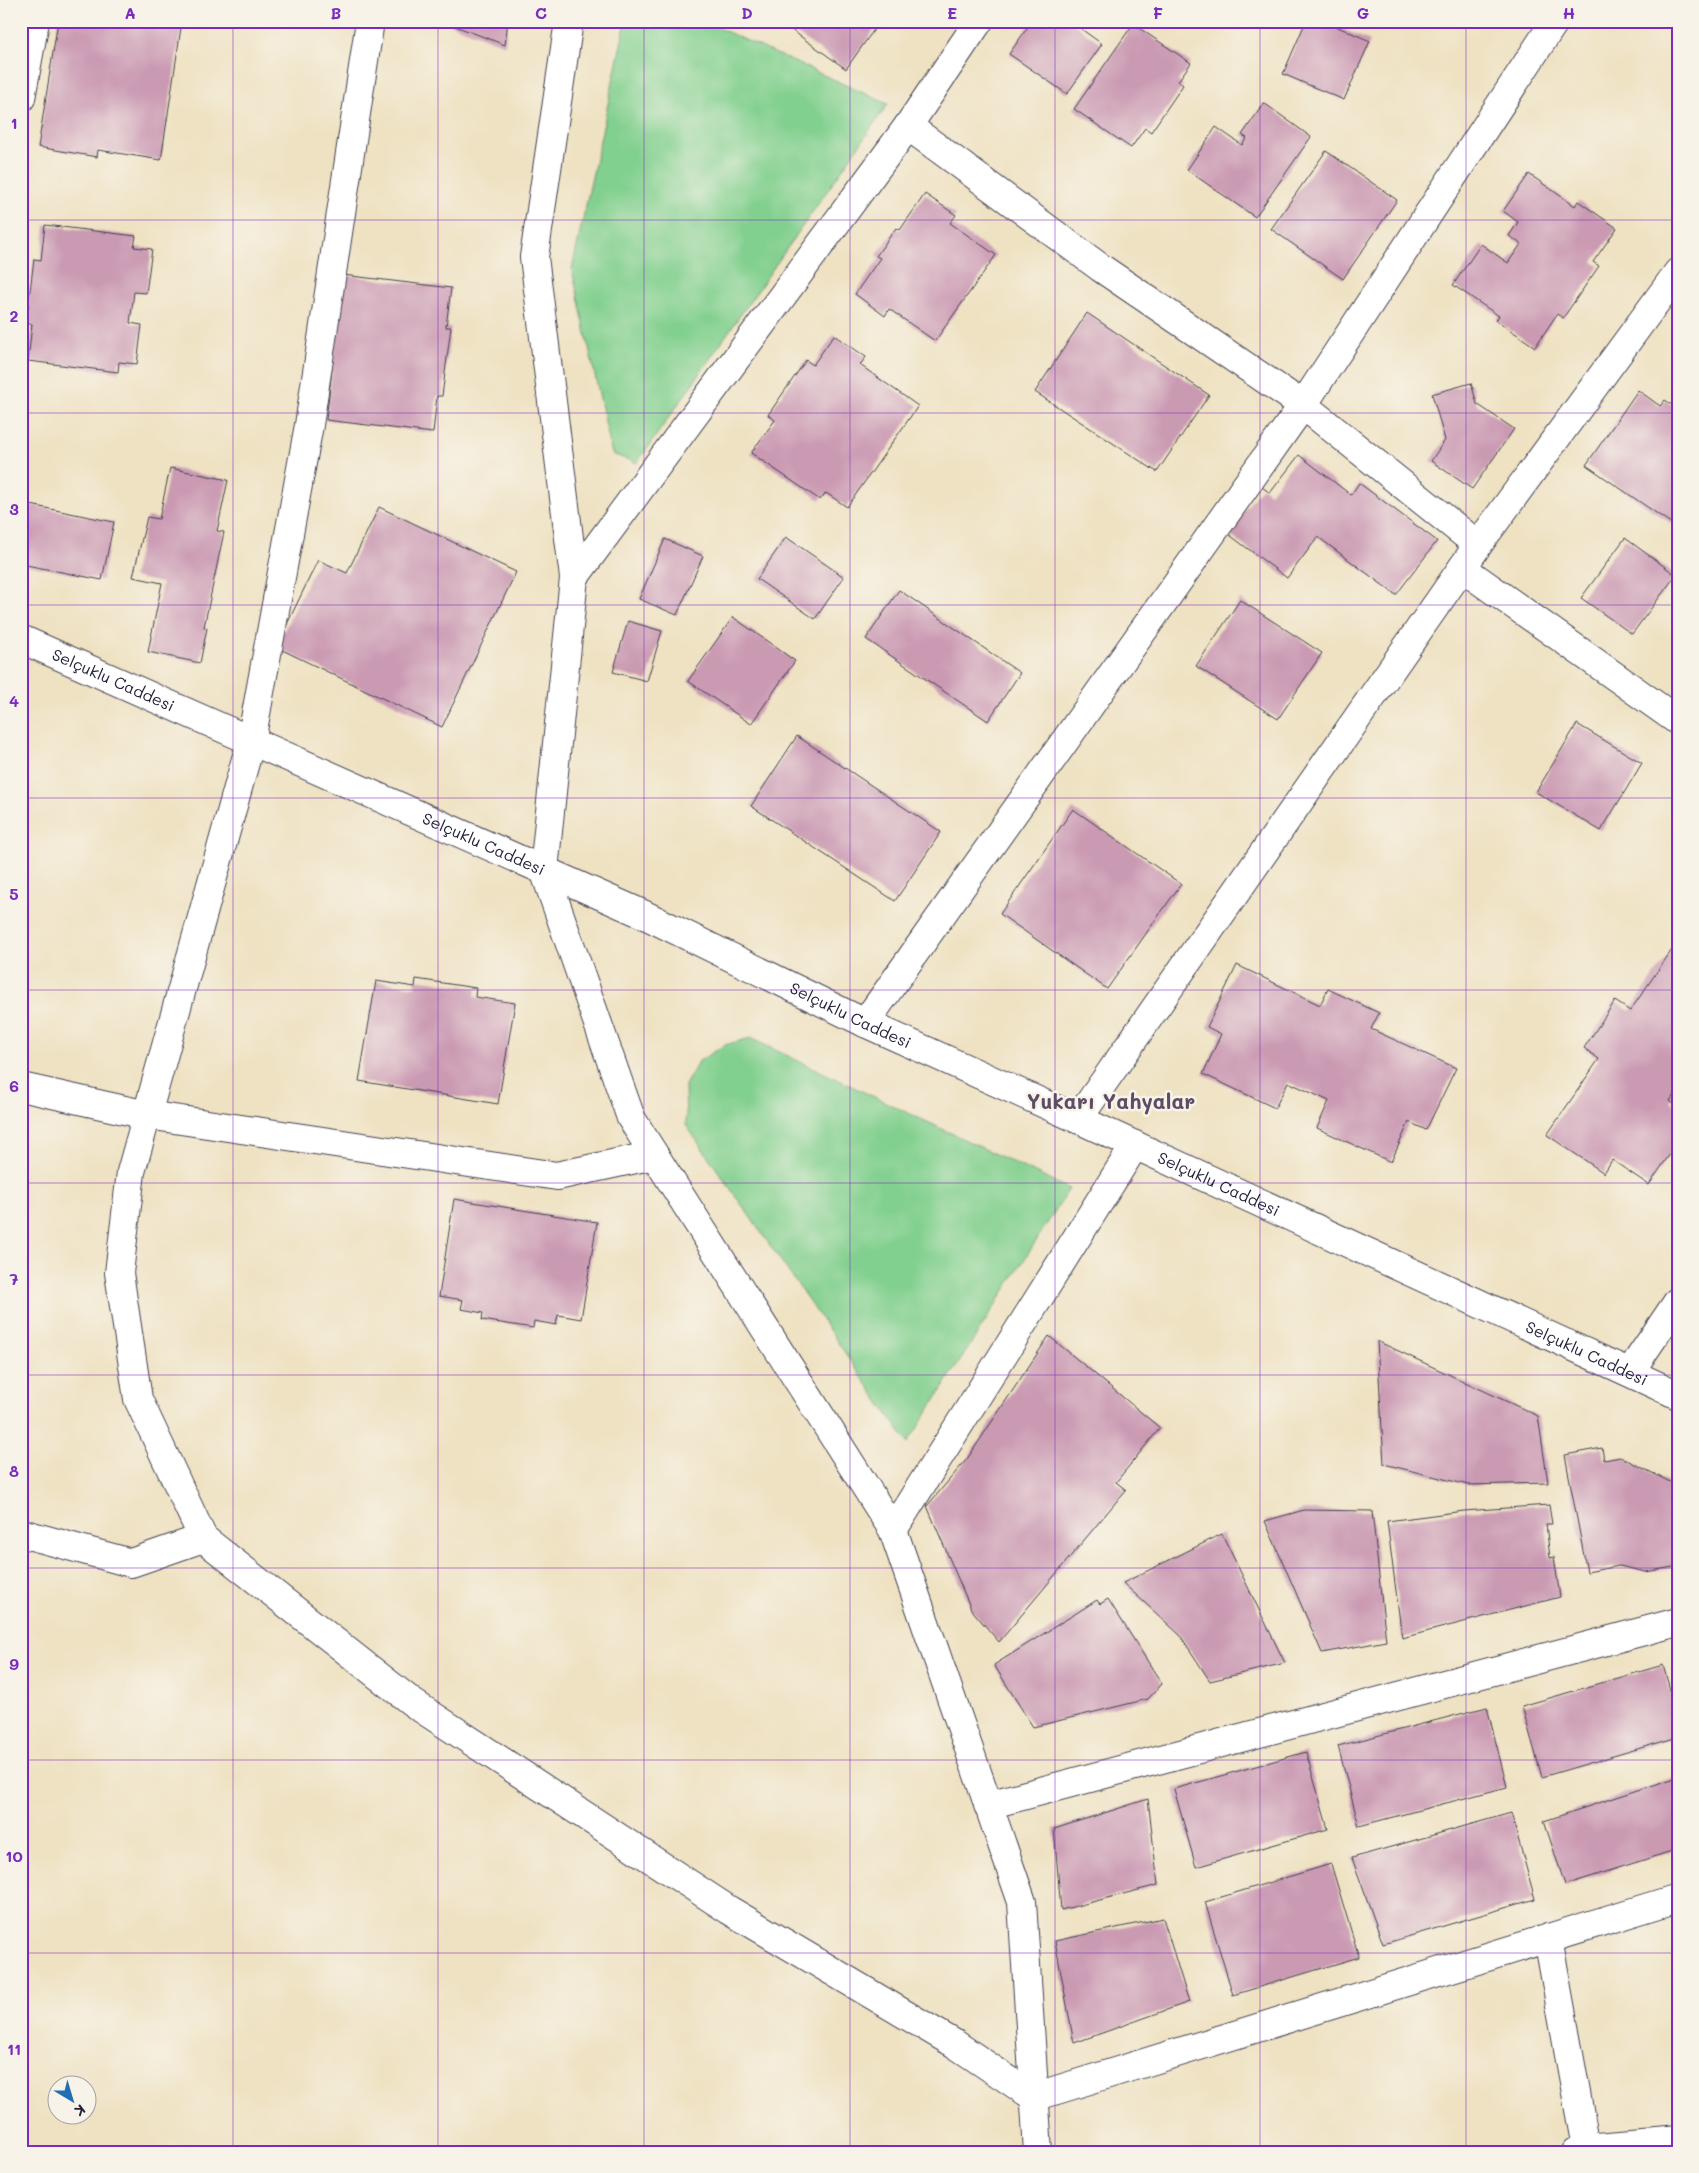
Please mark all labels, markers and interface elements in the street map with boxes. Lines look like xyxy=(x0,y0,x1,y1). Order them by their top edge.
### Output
text: A xyxy=(124,2,136,23)
text: B xyxy=(331,2,341,23)
text: C xyxy=(535,2,547,23)
text: D xyxy=(741,2,753,23)
text: E xyxy=(947,2,957,23)
text: F xyxy=(1153,2,1163,23)
text: G xyxy=(1357,2,1369,23)
text: H xyxy=(1563,2,1575,23)
text: 1 xyxy=(10,112,18,133)
text: 2 xyxy=(10,305,19,326)
text: 3 xyxy=(9,498,19,519)
street label: Selçuklu Caddesi xyxy=(49,643,178,716)
text: 4 xyxy=(9,690,19,711)
street label: Selçuklu Caddesi xyxy=(419,807,549,879)
text: 5 xyxy=(9,883,19,904)
street label: Selçuklu Caddesi xyxy=(787,977,915,1052)
text: 6 xyxy=(9,1075,19,1096)
district label: Yukarı Yahyalar xyxy=(1027,1087,1195,1115)
street label: Selçuklu Caddesi xyxy=(1155,1146,1283,1220)
text: 7 xyxy=(10,1268,19,1289)
street label: Selçuklu Caddesi xyxy=(1523,1315,1651,1390)
text: 8 xyxy=(9,1460,19,1481)
text: 9 xyxy=(9,1653,19,1674)
text: 10 xyxy=(5,1845,23,1866)
text: 11 xyxy=(7,2038,21,2059)
north arrow xyxy=(48,2076,98,2126)
text: K xyxy=(71,2100,90,2121)

